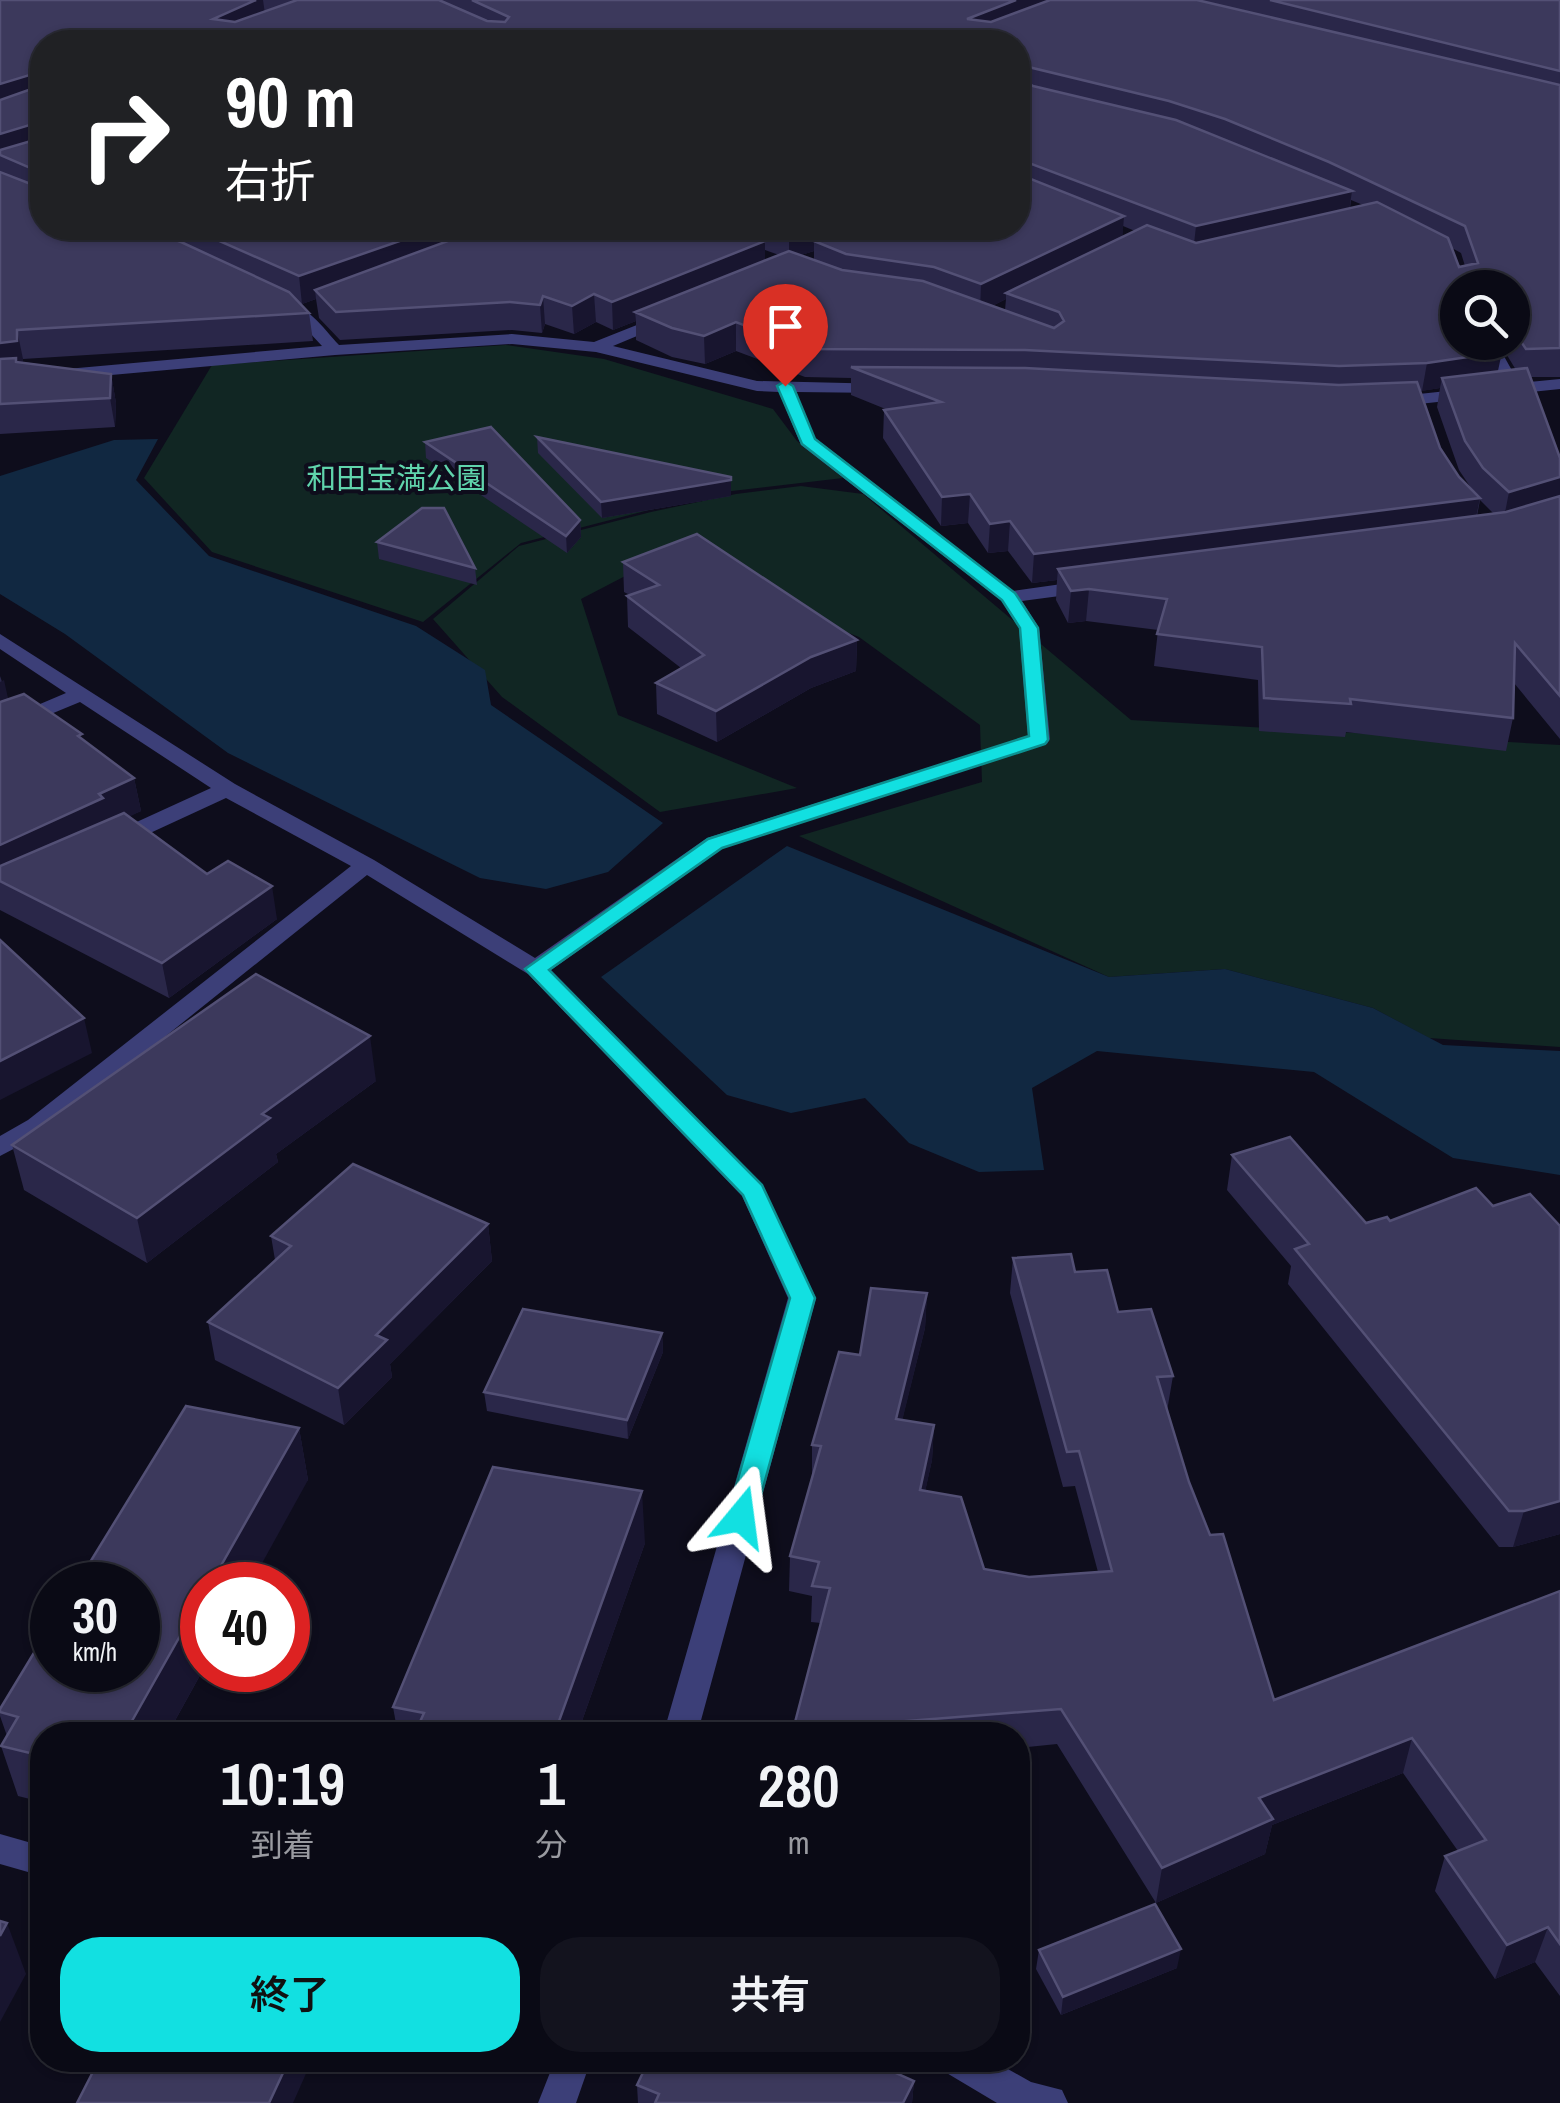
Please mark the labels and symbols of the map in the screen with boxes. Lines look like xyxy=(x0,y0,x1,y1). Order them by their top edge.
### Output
pin xyxy=(743,284,828,387)
park label: 和田宝満公園 xyxy=(306,458,486,498)
position arrow xyxy=(689,1465,793,1569)
speed limit sign: 40 xyxy=(180,1562,310,1692)

